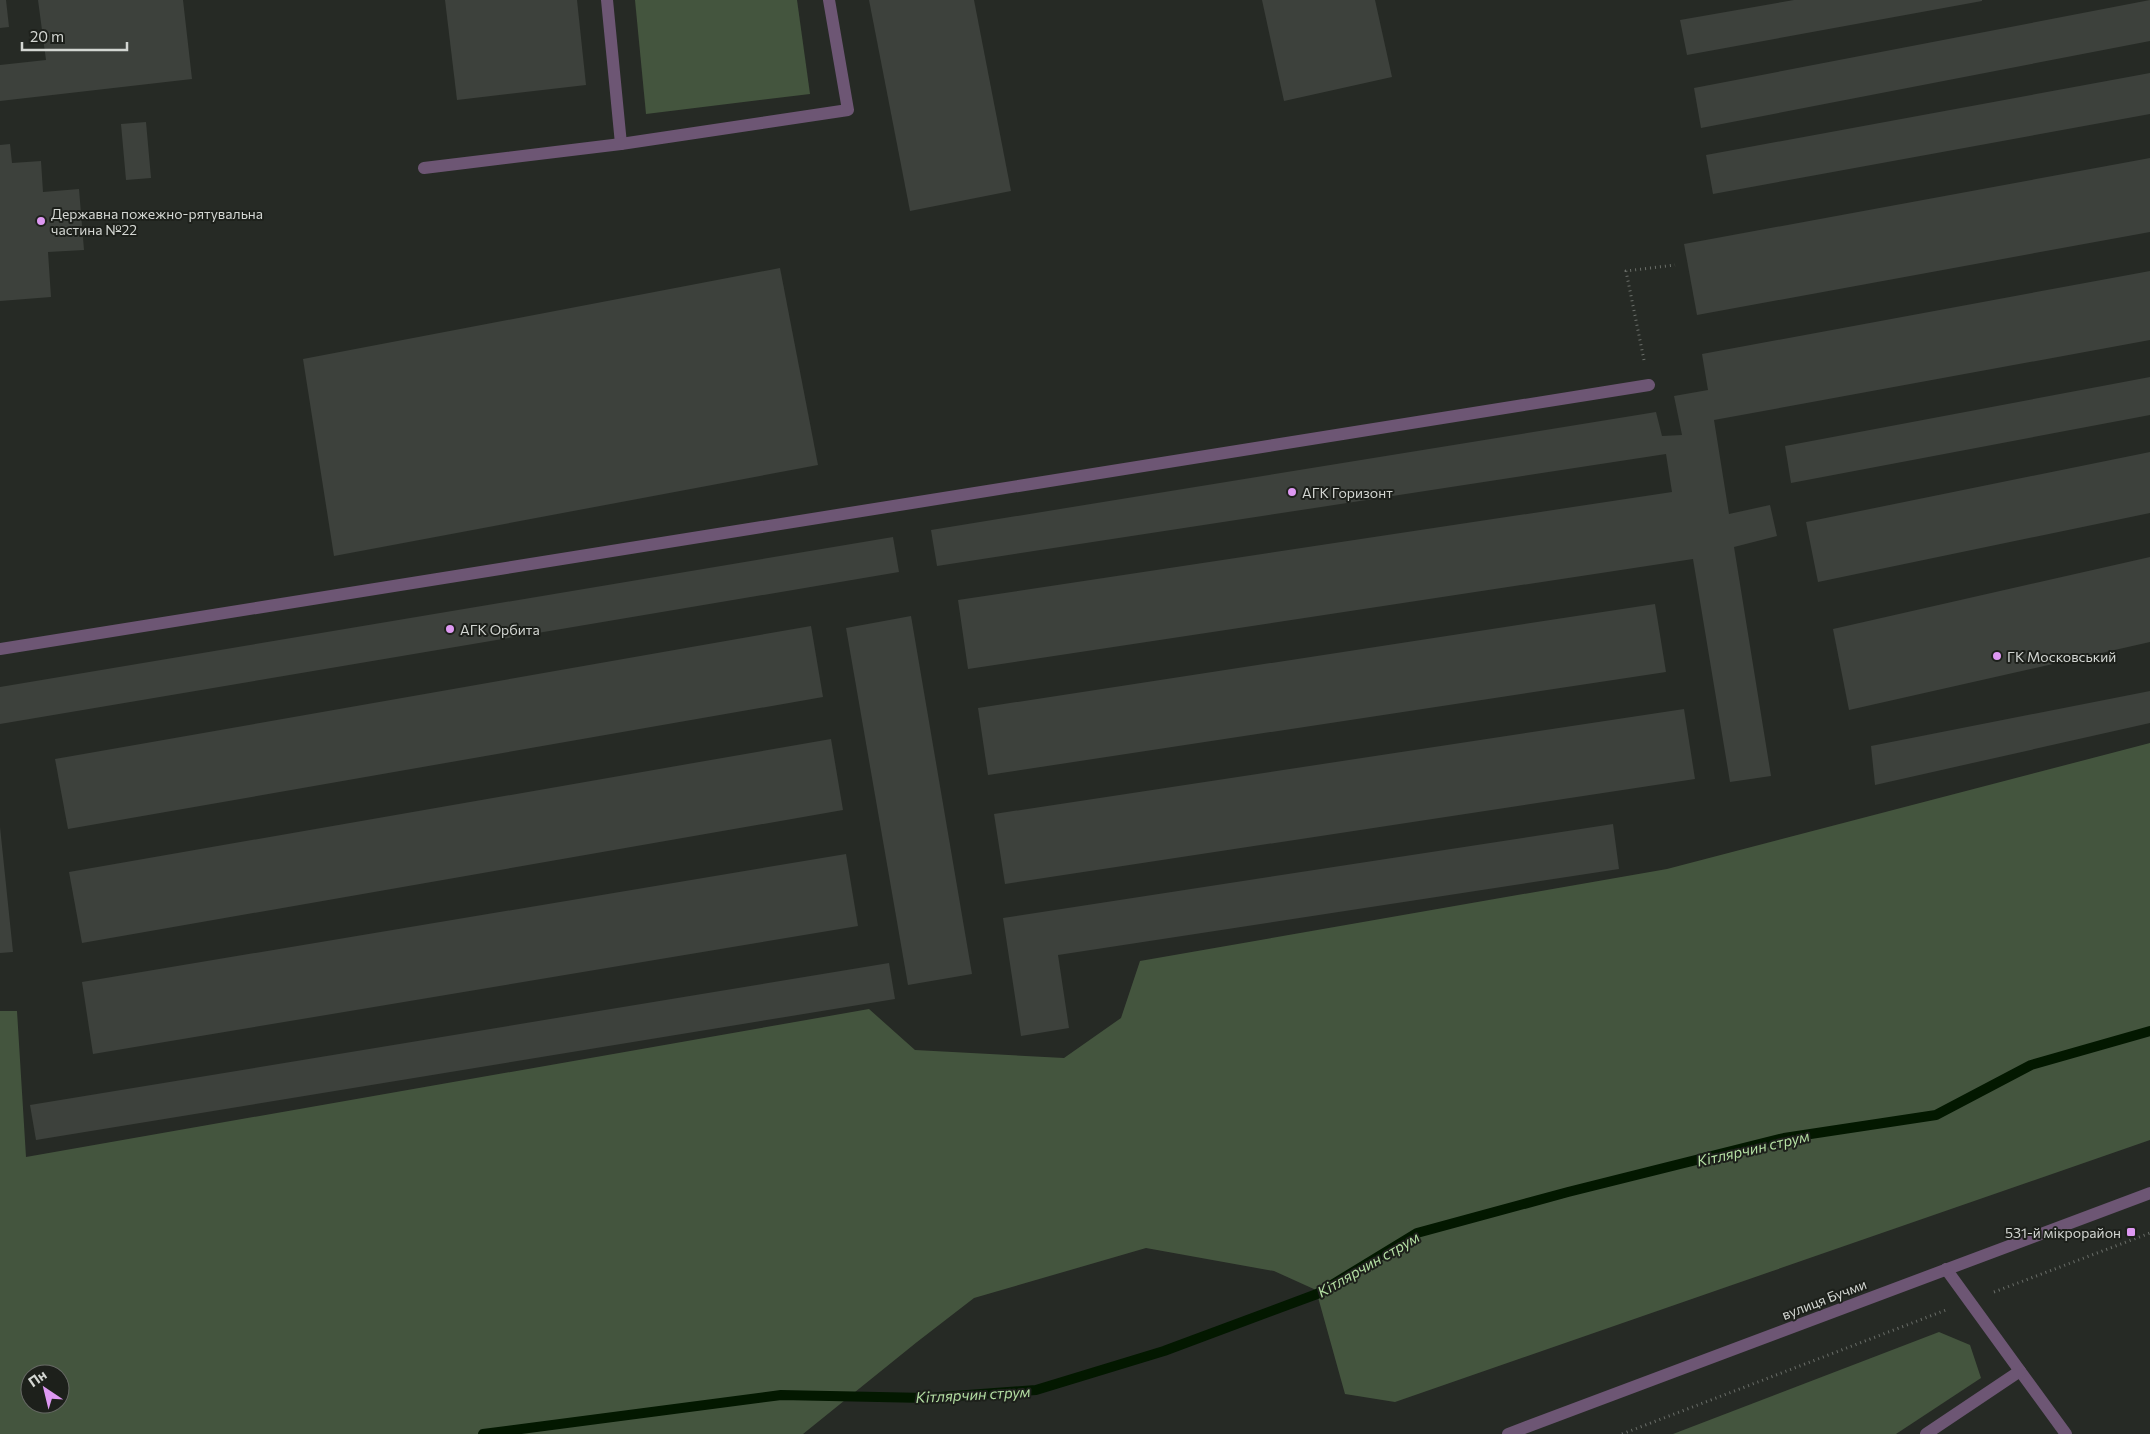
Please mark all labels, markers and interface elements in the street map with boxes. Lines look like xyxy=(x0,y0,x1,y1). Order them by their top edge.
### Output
scale bar xyxy=(22,20,128,52)
text: 20 m xyxy=(30,27,64,45)
place label: Державна пожежно-рятувальна частина №22 xyxy=(51,205,263,238)
marker: Державна пожежно-рятувальна частина №22 xyxy=(35,215,47,227)
place label: АГК Горизонт xyxy=(1302,484,1393,501)
marker: АГК Горизонт xyxy=(1286,486,1298,498)
place label: АГК Орбита xyxy=(460,621,540,638)
marker: АГК Орбита xyxy=(444,623,456,635)
place label: ГК Московський xyxy=(2007,648,2116,665)
marker: ГК Московський xyxy=(1991,650,2003,662)
water label: Кітлярчин струм xyxy=(1695,1126,1811,1170)
place label: 531-й мікрорайон xyxy=(2005,1224,2121,1241)
marker: 531-й мікрорайон xyxy=(2125,1226,2137,1238)
water label: Кітлярчин струм xyxy=(1314,1227,1422,1301)
street label: вулиця Бучми xyxy=(1779,1275,1869,1323)
north arrow xyxy=(20,1364,70,1414)
text: Пн xyxy=(25,1366,50,1390)
water label: Кітлярчин струм xyxy=(915,1382,1031,1406)

